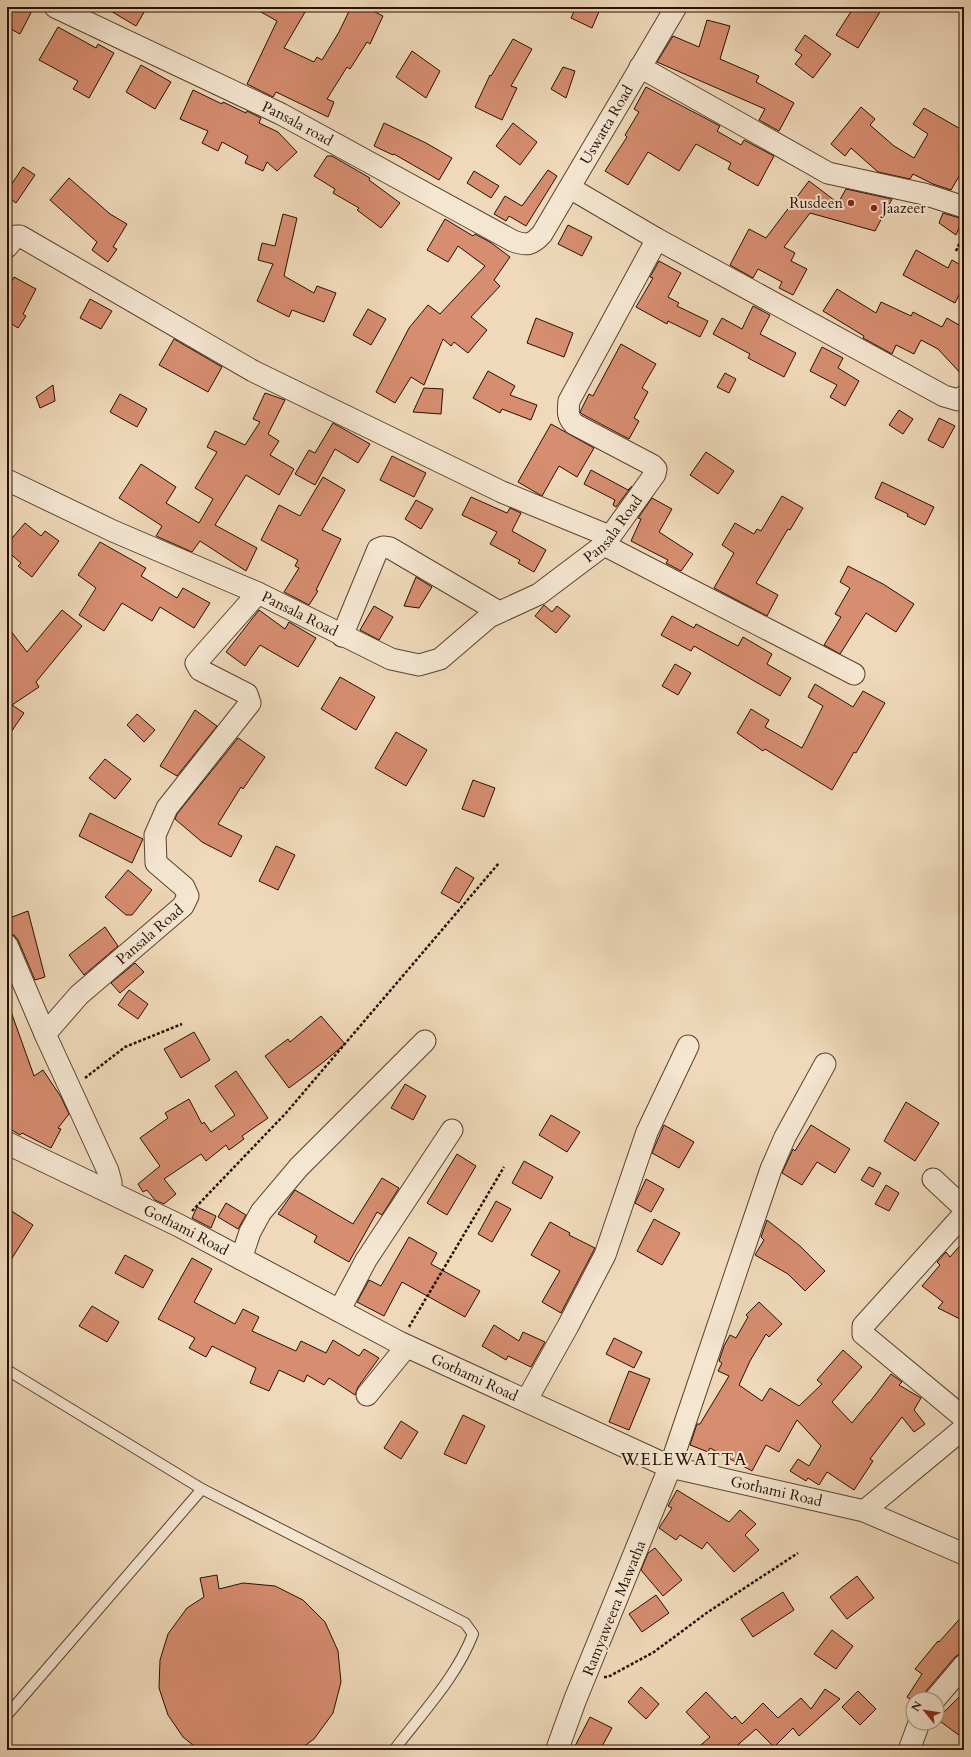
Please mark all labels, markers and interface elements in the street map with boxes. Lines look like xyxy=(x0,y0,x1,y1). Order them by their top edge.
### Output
street label: Uswatta Road xyxy=(575,81,638,168)
street label: Pansala road xyxy=(259,96,337,151)
place label: Rusdeen xyxy=(789,193,843,213)
marker: Rusdeen xyxy=(846,198,856,208)
place label: Jaazeer xyxy=(880,198,926,218)
marker: Jaazeer xyxy=(869,203,879,213)
street label: Pansala Road xyxy=(579,491,647,567)
street label: Pansala Road xyxy=(258,586,341,641)
street label: Pansala Road xyxy=(112,900,188,969)
street label: Gothami Road xyxy=(140,1200,232,1260)
street label: Gothami Road xyxy=(428,1349,521,1406)
district label: WELEWATTA xyxy=(620,1448,747,1471)
street label: Gothami Road xyxy=(729,1471,824,1511)
street label: Ramyaweera Mawatha xyxy=(578,1537,650,1679)
north arrow xyxy=(905,1691,945,1731)
text: N xyxy=(908,1698,926,1714)

